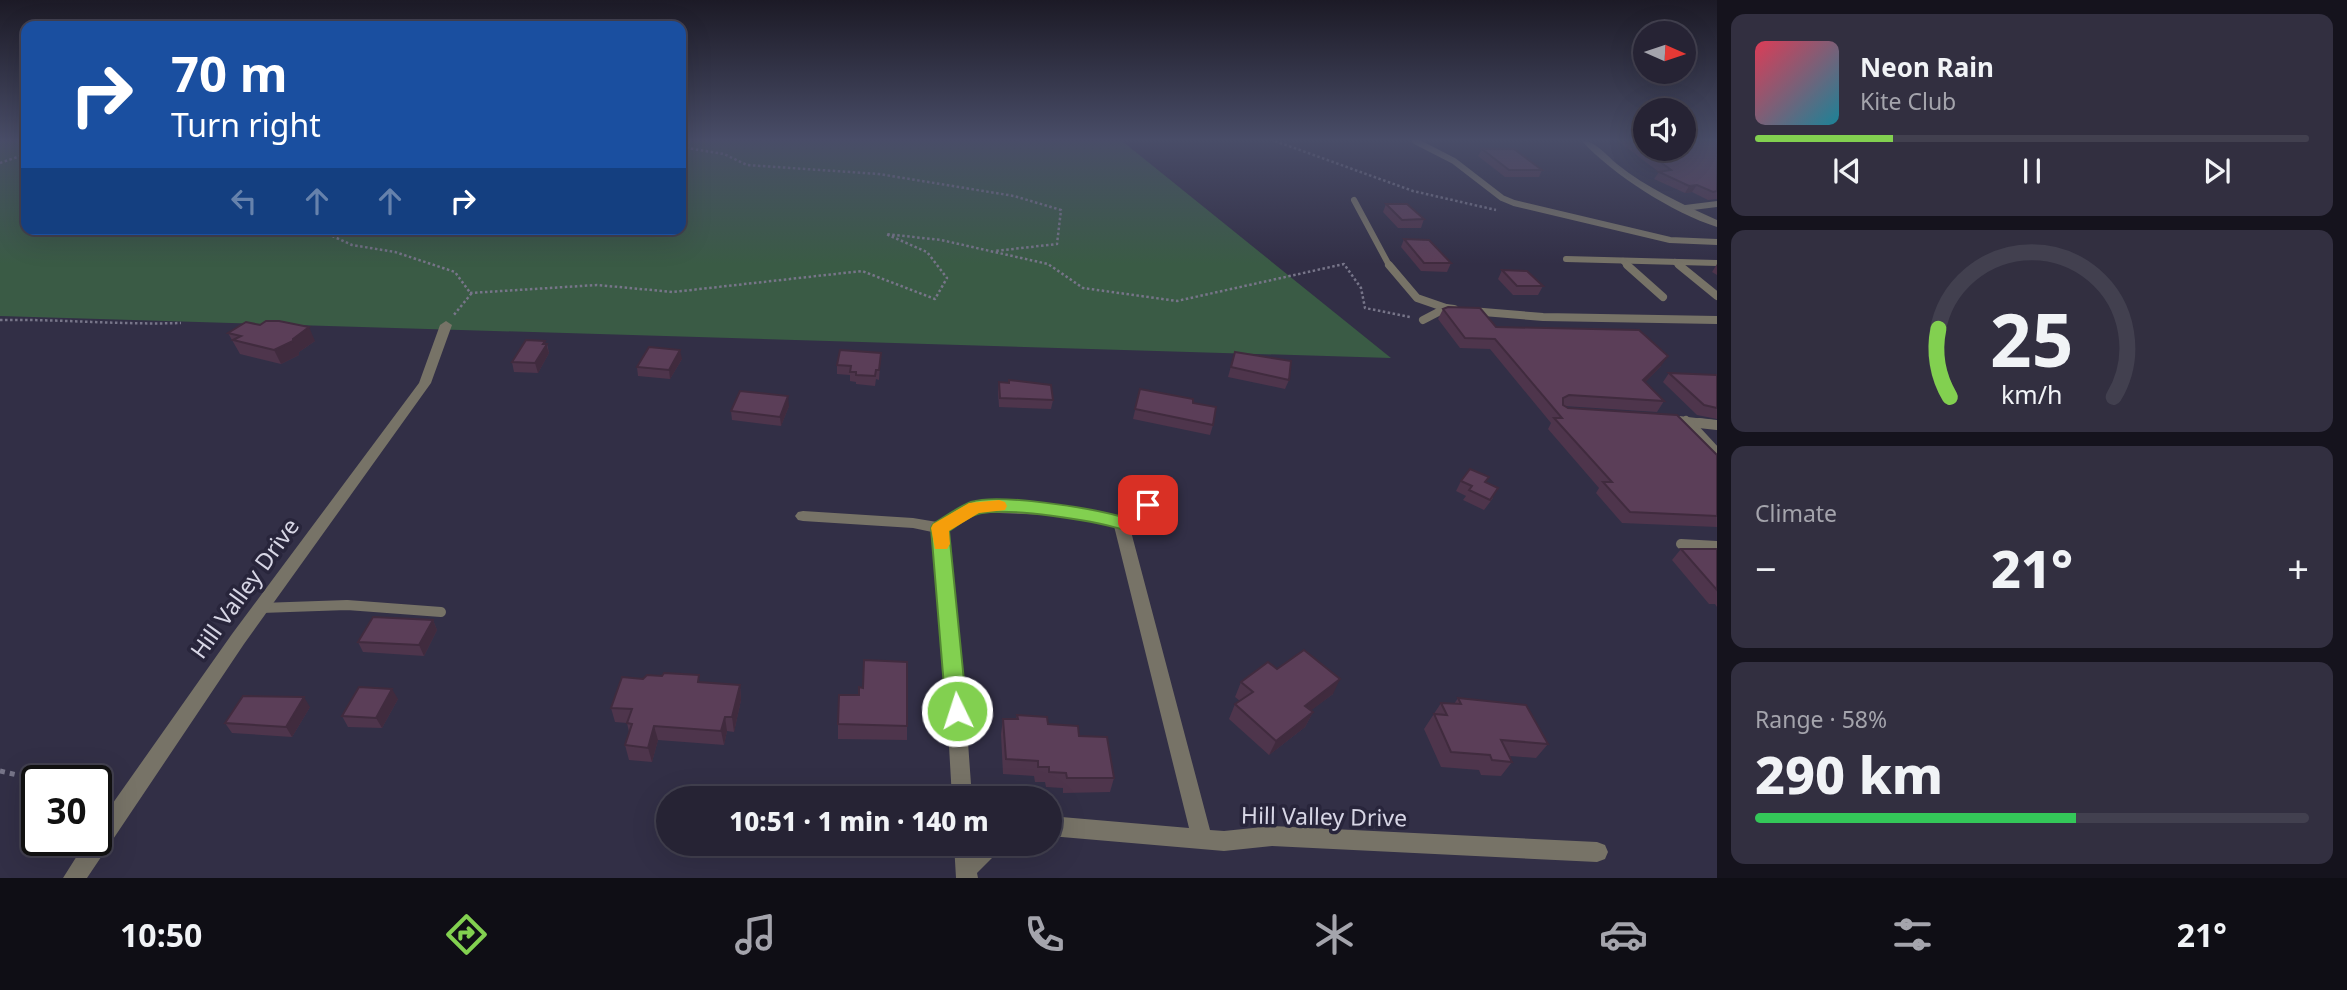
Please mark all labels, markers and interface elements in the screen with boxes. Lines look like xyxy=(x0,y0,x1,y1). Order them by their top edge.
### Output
north arrow xyxy=(1633,21,1696,84)
map controls xyxy=(1633,21,1696,161)
text: 70 m xyxy=(171,40,288,106)
icon: right xyxy=(56,49,147,140)
text: Neon Rain xyxy=(1860,49,1994,85)
text: Kite Club xyxy=(1860,85,1956,117)
button: sound xyxy=(1633,98,1696,161)
text: Turn right xyxy=(171,103,321,146)
icon: previous xyxy=(1828,152,1866,190)
icon: pause xyxy=(2013,152,2051,190)
icon: next xyxy=(2198,152,2236,190)
icon: left xyxy=(225,182,263,220)
icon: ahead xyxy=(298,182,336,220)
icon: ahead xyxy=(371,182,409,220)
icon: right xyxy=(444,182,482,220)
text: 25 xyxy=(1990,289,2074,388)
text: km/h xyxy=(2001,377,2063,411)
pin xyxy=(1118,475,1178,535)
icon: arrive xyxy=(1129,486,1167,524)
text: Climate xyxy=(1755,497,1837,529)
street label: Hill Valley Drive xyxy=(182,511,306,665)
text: 21° xyxy=(1991,532,2073,603)
text: − xyxy=(1755,542,1777,594)
text: + xyxy=(2287,542,2309,594)
position arrow xyxy=(920,674,994,748)
text: Range · 58% xyxy=(1755,703,1887,735)
text: 290 km xyxy=(1755,738,1943,809)
speed limit sign: 30 xyxy=(21,765,112,856)
street label: Hill Valley Drive xyxy=(1241,799,1407,833)
text: 10:51 · 1 min · 140 m xyxy=(729,803,989,839)
icon: directions xyxy=(442,910,491,959)
icon: music xyxy=(731,910,780,959)
icon: phone xyxy=(1020,910,1069,959)
icon: climate xyxy=(1310,910,1359,959)
icon: car xyxy=(1599,910,1648,959)
icon: filters xyxy=(1888,910,1937,959)
text: 10:50 xyxy=(120,913,202,956)
text: 21° xyxy=(2177,913,2227,956)

